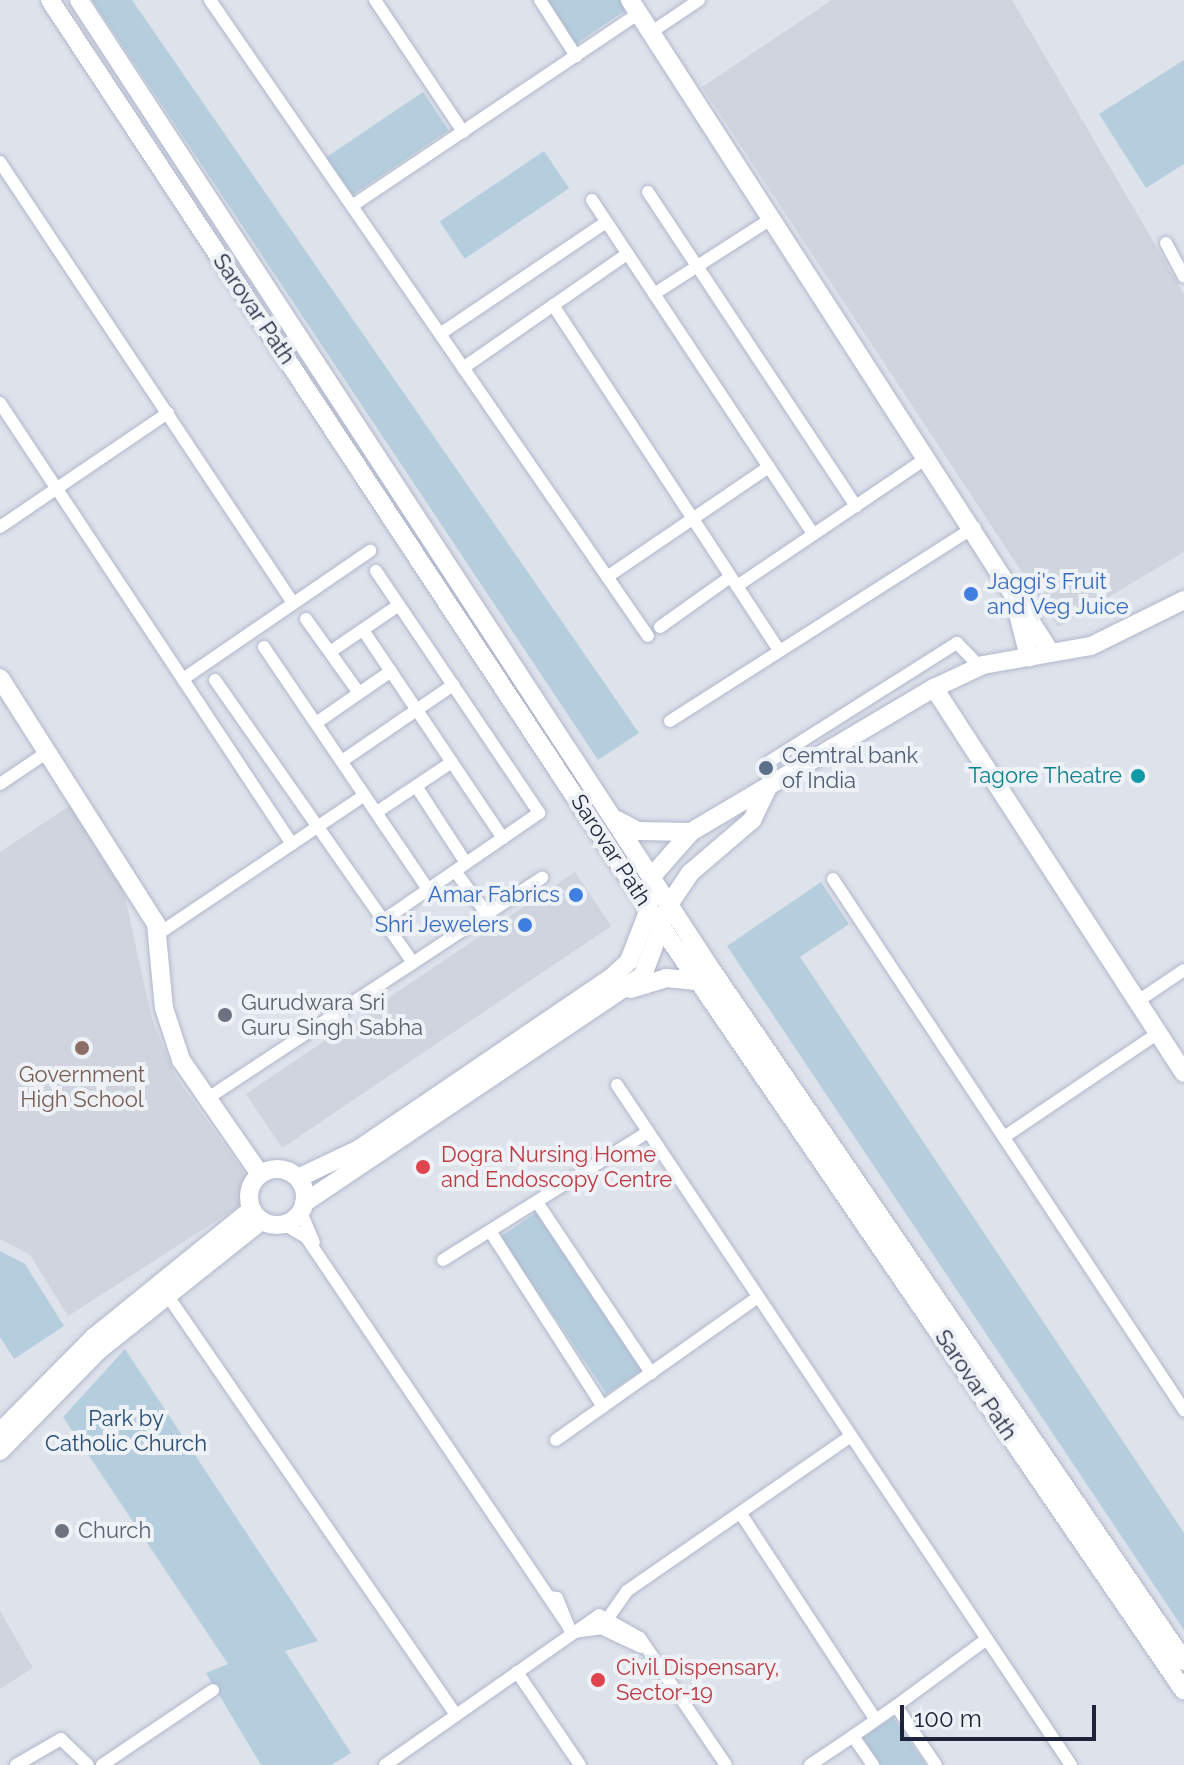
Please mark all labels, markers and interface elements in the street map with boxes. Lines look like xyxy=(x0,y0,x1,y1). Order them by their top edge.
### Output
street label: Sarovar Path xyxy=(207,249,301,369)
place label: Jaggi's Fruit and Veg Juice xyxy=(987,568,1130,620)
marker: Jaggi's Fruit and Veg Juice xyxy=(962,585,980,603)
place label: Cemtral bank of India xyxy=(782,742,919,794)
marker: Cemtral bank of India xyxy=(757,759,775,777)
place label: Tagore Theatre xyxy=(968,763,1122,789)
marker: Tagore Theatre xyxy=(1129,767,1147,785)
street label: Sarovar Path xyxy=(565,789,657,911)
place label: Amar Fabrics xyxy=(427,882,560,908)
marker: Amar Fabrics xyxy=(567,886,585,904)
place label: Shri Jewelers xyxy=(374,912,509,938)
marker: Shri Jewelers xyxy=(516,916,534,934)
place label: Gurudwara Sri Guru Singh Sabha xyxy=(241,989,423,1040)
marker: Gurudwara Sri Guru Singh Sabha xyxy=(216,1006,234,1024)
marker: Government High School xyxy=(73,1039,91,1057)
place label: Government High School xyxy=(19,1061,145,1112)
place label: Dogra Nursing Home and Endoscopy Centre xyxy=(441,1141,673,1192)
marker: Dogra Nursing Home and Endoscopy Centre xyxy=(412,1156,434,1178)
street label: Sarovar Path xyxy=(929,1325,1023,1445)
park label: Park by Catholic Church xyxy=(45,1405,207,1456)
place label: Church xyxy=(78,1518,151,1544)
marker: Church xyxy=(53,1522,71,1540)
place label: Civil Dispensary, Sector-19 xyxy=(616,1654,780,1706)
marker: Civil Dispensary, Sector-19 xyxy=(587,1669,609,1691)
scale bar xyxy=(904,1689,1100,1739)
text: 100 m xyxy=(914,1704,982,1733)

